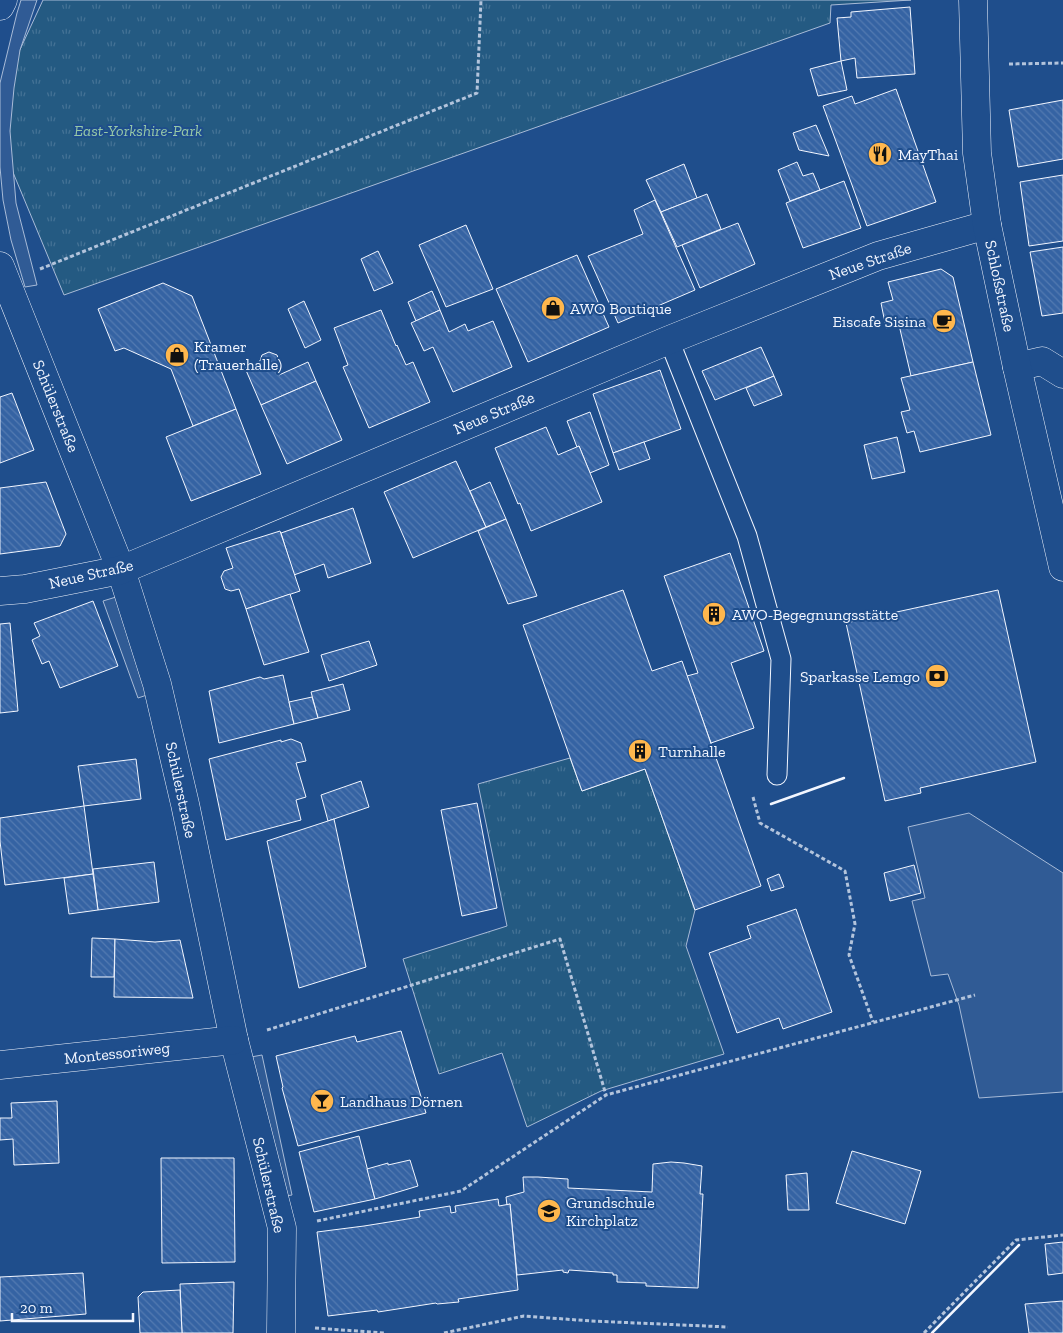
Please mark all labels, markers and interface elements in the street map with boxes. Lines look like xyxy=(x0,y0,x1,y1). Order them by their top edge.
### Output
park label: East-Yorkshire-Park xyxy=(74,121,202,140)
restaurant icon: MayThai xyxy=(867,141,893,167)
place label: MayThai xyxy=(898,145,959,164)
street label: Neue Straße xyxy=(826,238,914,284)
street label: Schloßstraße xyxy=(981,238,1019,334)
shop icon: AWO Boutique xyxy=(540,295,566,321)
place label: AWO Boutique xyxy=(570,299,672,318)
cafe icon: Eiscafe Sisina xyxy=(931,308,957,334)
place label: Eiscafe Sisina xyxy=(832,312,926,331)
place label: Kramer (Trauerhalle) xyxy=(194,337,282,374)
shop icon: Kramer (Trauerhalle) xyxy=(164,342,190,368)
street label: Schülerstraße xyxy=(29,357,83,455)
street label: Neue Straße xyxy=(451,387,537,439)
street label: Neue Straße xyxy=(47,555,135,593)
building icon: AWO-Begegnungsstätte xyxy=(701,601,727,627)
place label: AWO-Begegnungsstätte xyxy=(732,605,898,624)
bank icon: Sparkasse Lemgo xyxy=(924,663,950,689)
place label: Sparkasse Lemgo xyxy=(800,667,920,686)
building icon: Turnhalle xyxy=(627,738,653,764)
street label: Schülerstraße xyxy=(162,740,200,840)
place label: Turnhalle xyxy=(658,742,726,761)
street label: Montessoriweg xyxy=(63,1038,171,1068)
bar icon: Landhaus Dörnen xyxy=(309,1088,335,1114)
place label: Landhaus Dörnen xyxy=(340,1092,464,1111)
street label: Schülerstraße xyxy=(249,1135,289,1235)
place label: Grundschule Kirchplatz xyxy=(566,1193,655,1230)
school or university icon: Grundschule Kirchplatz xyxy=(536,1198,562,1224)
scale bar xyxy=(12,1290,134,1322)
text: 20 m xyxy=(20,1299,53,1317)

